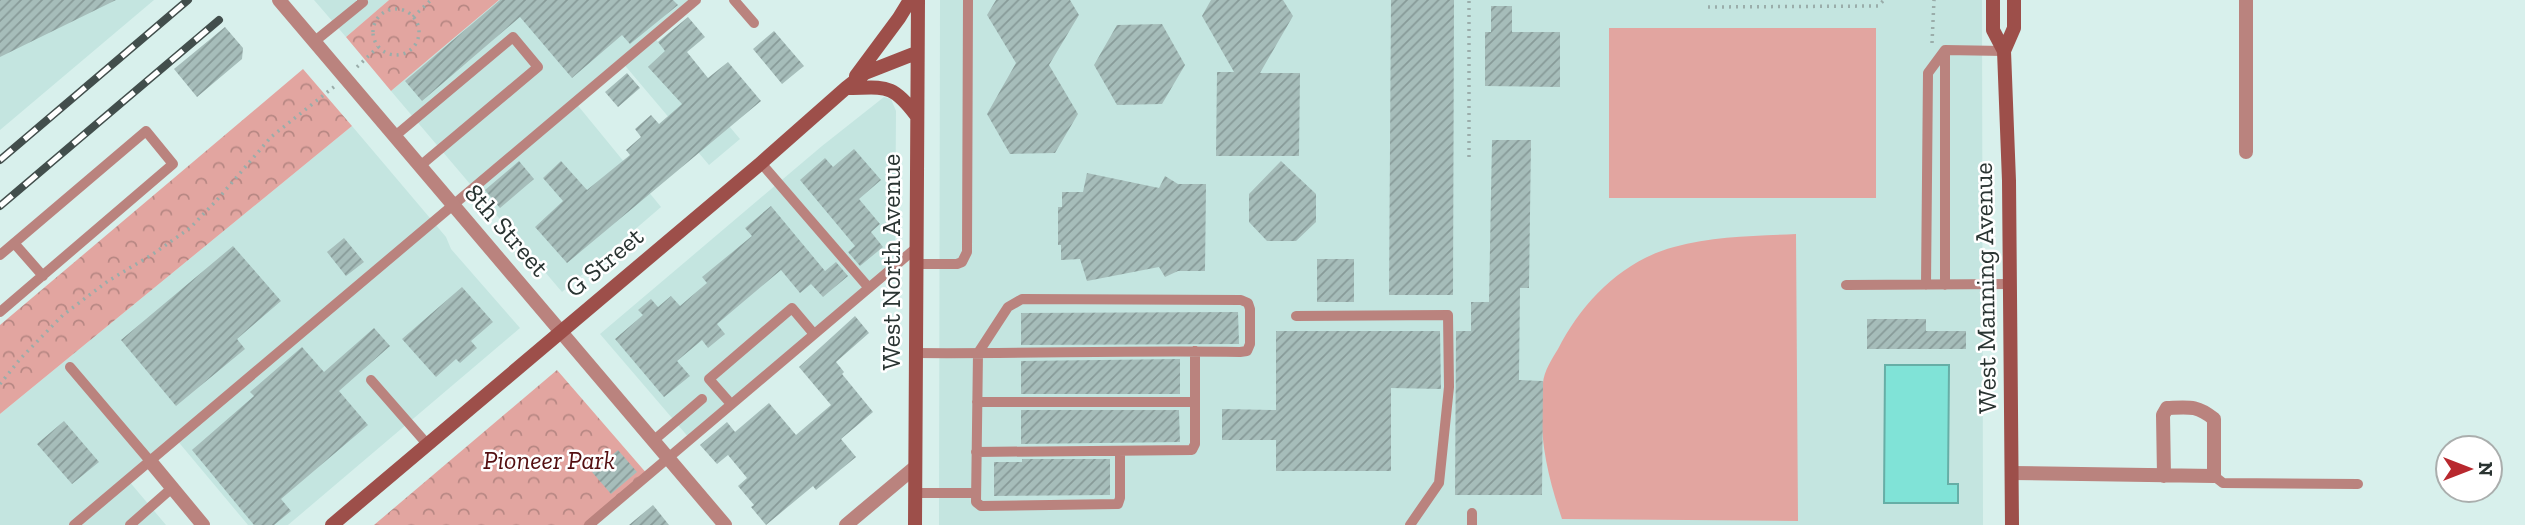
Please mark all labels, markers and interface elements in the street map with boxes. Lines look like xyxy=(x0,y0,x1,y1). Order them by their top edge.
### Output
street label: West North Avenue xyxy=(875,154,907,370)
street label: West Manning Avenue xyxy=(1967,162,2003,414)
street label: 8th Street xyxy=(458,177,556,283)
street label: G Street xyxy=(558,220,650,304)
north arrow xyxy=(2434,434,2504,504)
park label: Pioneer Park xyxy=(483,444,615,476)
text: N xyxy=(2474,462,2497,476)

